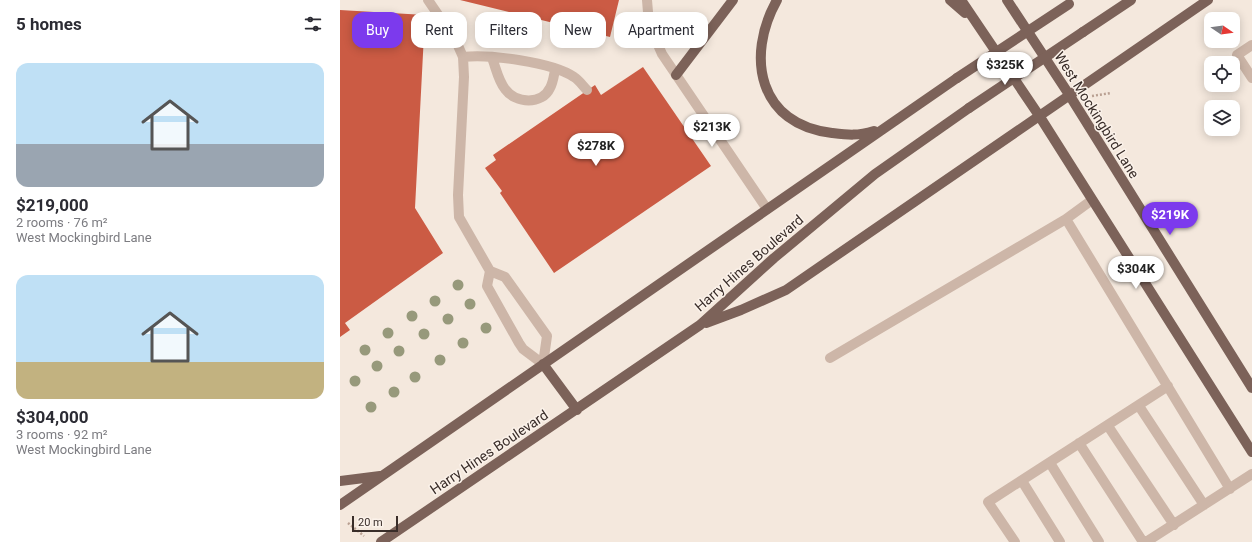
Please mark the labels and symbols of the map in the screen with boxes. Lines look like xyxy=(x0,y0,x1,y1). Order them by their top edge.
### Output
north arrow xyxy=(1204,12,1240,48)
street label: West Mockingbird Lane xyxy=(1052,49,1142,181)
pin: $325K xyxy=(977,52,1033,86)
pin: $213K xyxy=(684,114,740,148)
pin: $278K xyxy=(568,133,624,167)
pin: $219K xyxy=(1142,202,1198,236)
street label: Harry Hines Boulevard xyxy=(691,212,807,314)
pin: $304K xyxy=(1108,256,1164,290)
street label: Harry Hines Boulevard xyxy=(427,407,551,497)
scale bar xyxy=(352,514,398,533)

